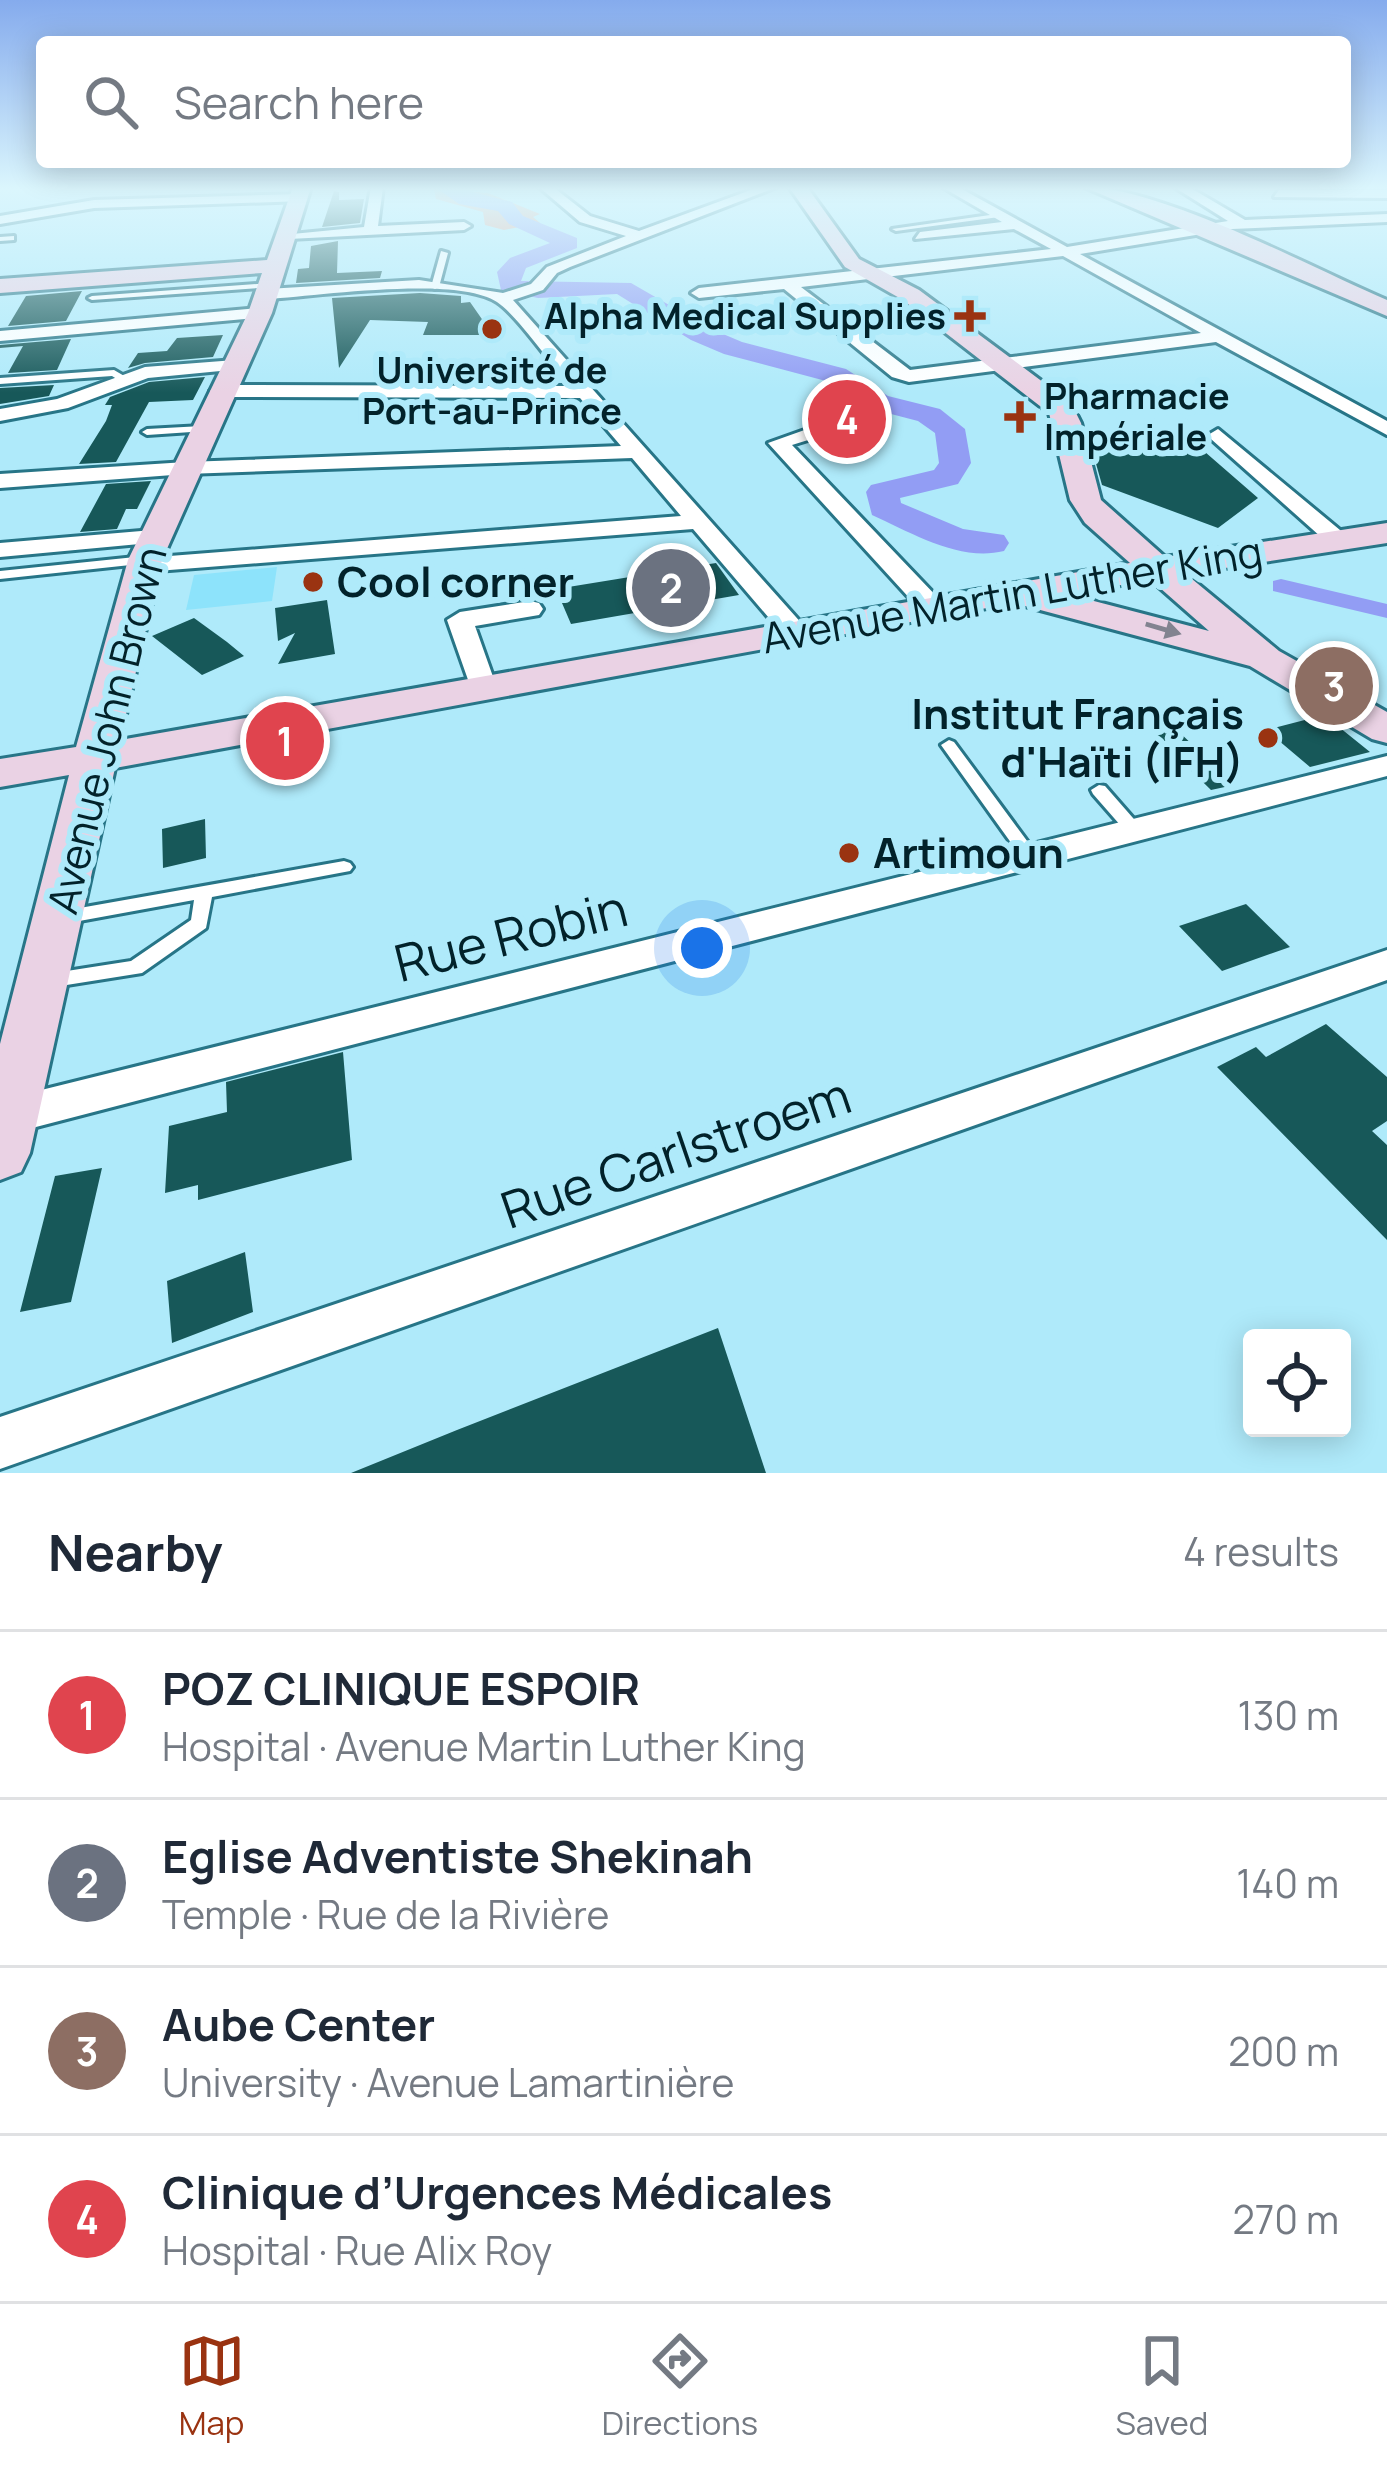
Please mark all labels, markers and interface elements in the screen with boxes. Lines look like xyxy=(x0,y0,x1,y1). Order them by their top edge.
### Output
search box xyxy=(36,36,1351,168)
icon: search xyxy=(78,69,144,135)
text: Search here xyxy=(174,71,424,133)
place label: Alpha Medical Supplies xyxy=(544,291,946,340)
marker: Alpha Medical Supplies xyxy=(957,303,983,329)
marker: Université de Port-au-Prince xyxy=(479,316,505,342)
place label: Université de Port-au-Prince xyxy=(362,345,622,435)
place label: Pharmacie Impériale xyxy=(1044,371,1230,461)
pin: 4 xyxy=(808,374,886,464)
marker: Pharmacie Impériale xyxy=(1007,404,1033,430)
street label: Avenue Martin Luther King xyxy=(757,521,1266,667)
street label: Avenue John Brown xyxy=(32,540,180,919)
pin: 2 xyxy=(632,543,710,633)
place label: Cool corner xyxy=(337,552,574,610)
marker: Cool corner xyxy=(300,569,326,595)
one-way arrow xyxy=(1145,621,1182,639)
pin: 3 xyxy=(1295,641,1373,731)
place label: Institut Français d'Haïti (IFH) xyxy=(911,684,1244,790)
pin: 1 xyxy=(246,696,324,786)
marker: Institut Français d'Haïti (IFH) xyxy=(1255,725,1281,751)
place label: Artimoun xyxy=(873,823,1064,881)
marker: Artimoun xyxy=(836,840,862,866)
street label: Rue Robin xyxy=(387,872,634,997)
your location xyxy=(672,918,732,978)
street label: Rue Carlstroem xyxy=(492,1060,859,1244)
map controls xyxy=(1243,1329,1351,1437)
button: locate xyxy=(1243,1329,1351,1437)
text: Nearby xyxy=(48,1517,223,1586)
text: 4 results xyxy=(1183,1524,1339,1578)
text: POZ CLINIQUE ESPOIR xyxy=(162,1657,640,1719)
text: 1 xyxy=(78,1688,96,1742)
text: 130 m xyxy=(1238,1688,1339,1742)
text: Hospital · Avenue Martin Luther King xyxy=(162,1719,806,1773)
text: Eglise Adventiste Shekinah xyxy=(162,1825,753,1887)
text: 2 xyxy=(75,1856,99,1910)
text: 140 m xyxy=(1236,1856,1339,1910)
text: Temple · Rue de la Rivière xyxy=(162,1887,609,1941)
text: Aube Center xyxy=(162,1993,435,2055)
text: 3 xyxy=(76,2024,98,2078)
text: 200 m xyxy=(1228,2024,1339,2078)
text: University · Avenue Lamartinière xyxy=(162,2055,734,2109)
text: Clinique d’Urgences Médicales xyxy=(162,2161,832,2223)
text: 4 xyxy=(75,2192,99,2246)
text: 270 m xyxy=(1233,2192,1339,2246)
text: Hospital · Rue Alix Roy xyxy=(162,2223,552,2277)
tab: Map xyxy=(179,2328,245,2445)
tab: Directions xyxy=(602,2328,758,2445)
tab: Saved xyxy=(1115,2328,1208,2445)

